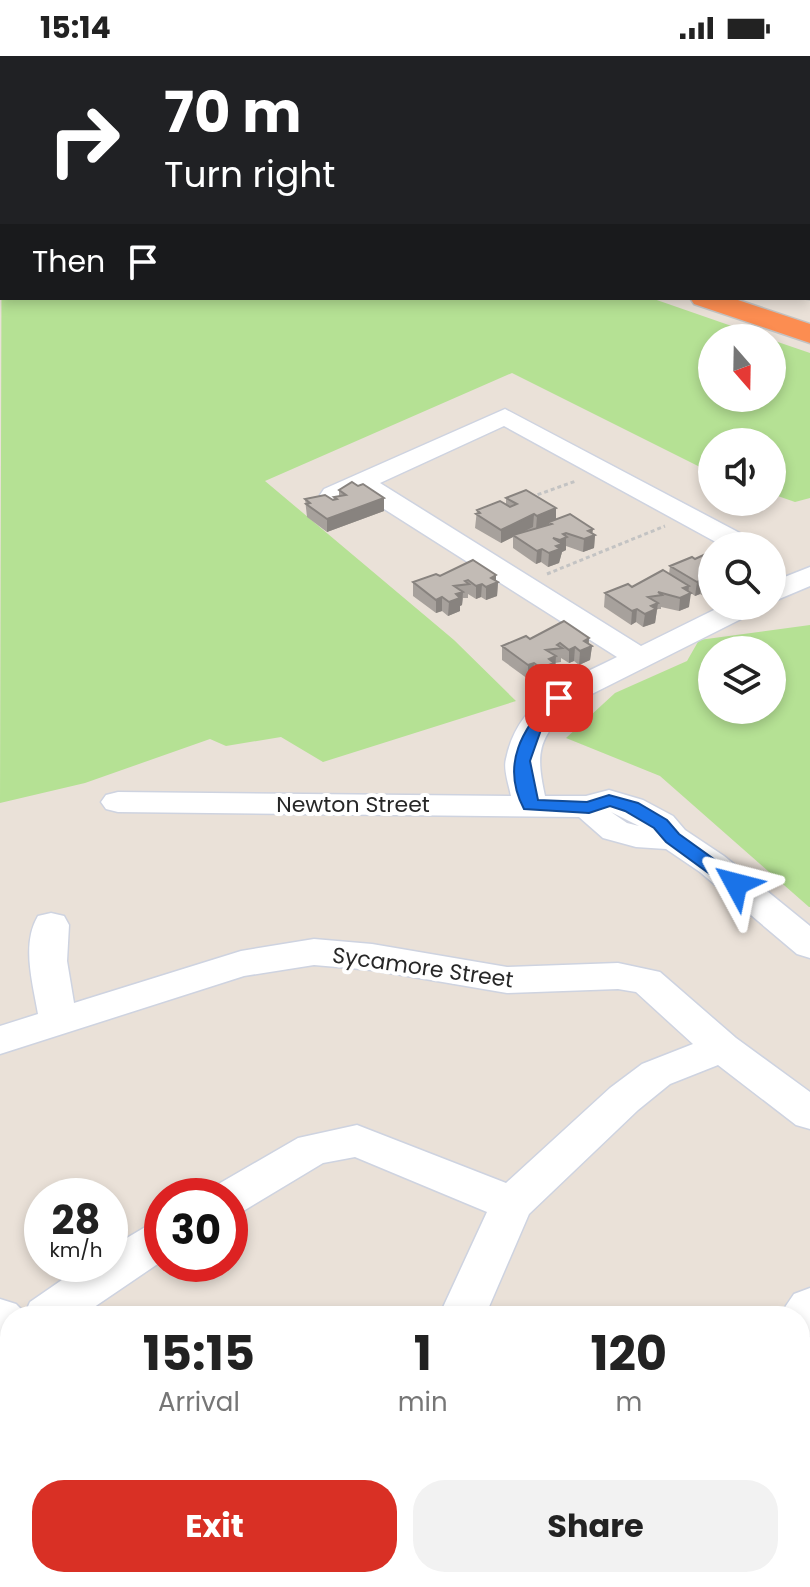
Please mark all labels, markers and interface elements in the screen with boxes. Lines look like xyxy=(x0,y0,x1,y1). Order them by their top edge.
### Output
text: 15:14 xyxy=(40,6,111,49)
text: 70 m xyxy=(164,73,302,152)
icon: right xyxy=(32,88,136,192)
text: Turn right xyxy=(164,149,335,200)
text: Then xyxy=(32,240,105,283)
icon: arrive xyxy=(121,240,165,284)
north arrow xyxy=(698,324,786,412)
map controls xyxy=(698,324,786,724)
button: sound xyxy=(698,428,786,516)
button: search xyxy=(698,532,786,620)
button: layers xyxy=(698,636,786,724)
pin xyxy=(525,664,593,732)
icon: arrive xyxy=(537,676,581,720)
street label: Newton Street xyxy=(276,789,430,820)
position arrow xyxy=(694,842,778,926)
street label: Sycamore Street xyxy=(330,939,515,996)
speed limit sign: 30 xyxy=(144,1178,248,1282)
text: 28 xyxy=(52,1192,100,1248)
text: km/h xyxy=(49,1236,103,1264)
text: 15:15 xyxy=(143,1320,255,1387)
text: 1 xyxy=(414,1320,432,1387)
text: 120 xyxy=(590,1320,667,1387)
text: Arrival xyxy=(158,1384,240,1420)
text: min xyxy=(398,1384,448,1420)
text: m xyxy=(615,1384,642,1420)
button: Exit xyxy=(32,1480,397,1572)
button: Share xyxy=(413,1480,778,1572)

